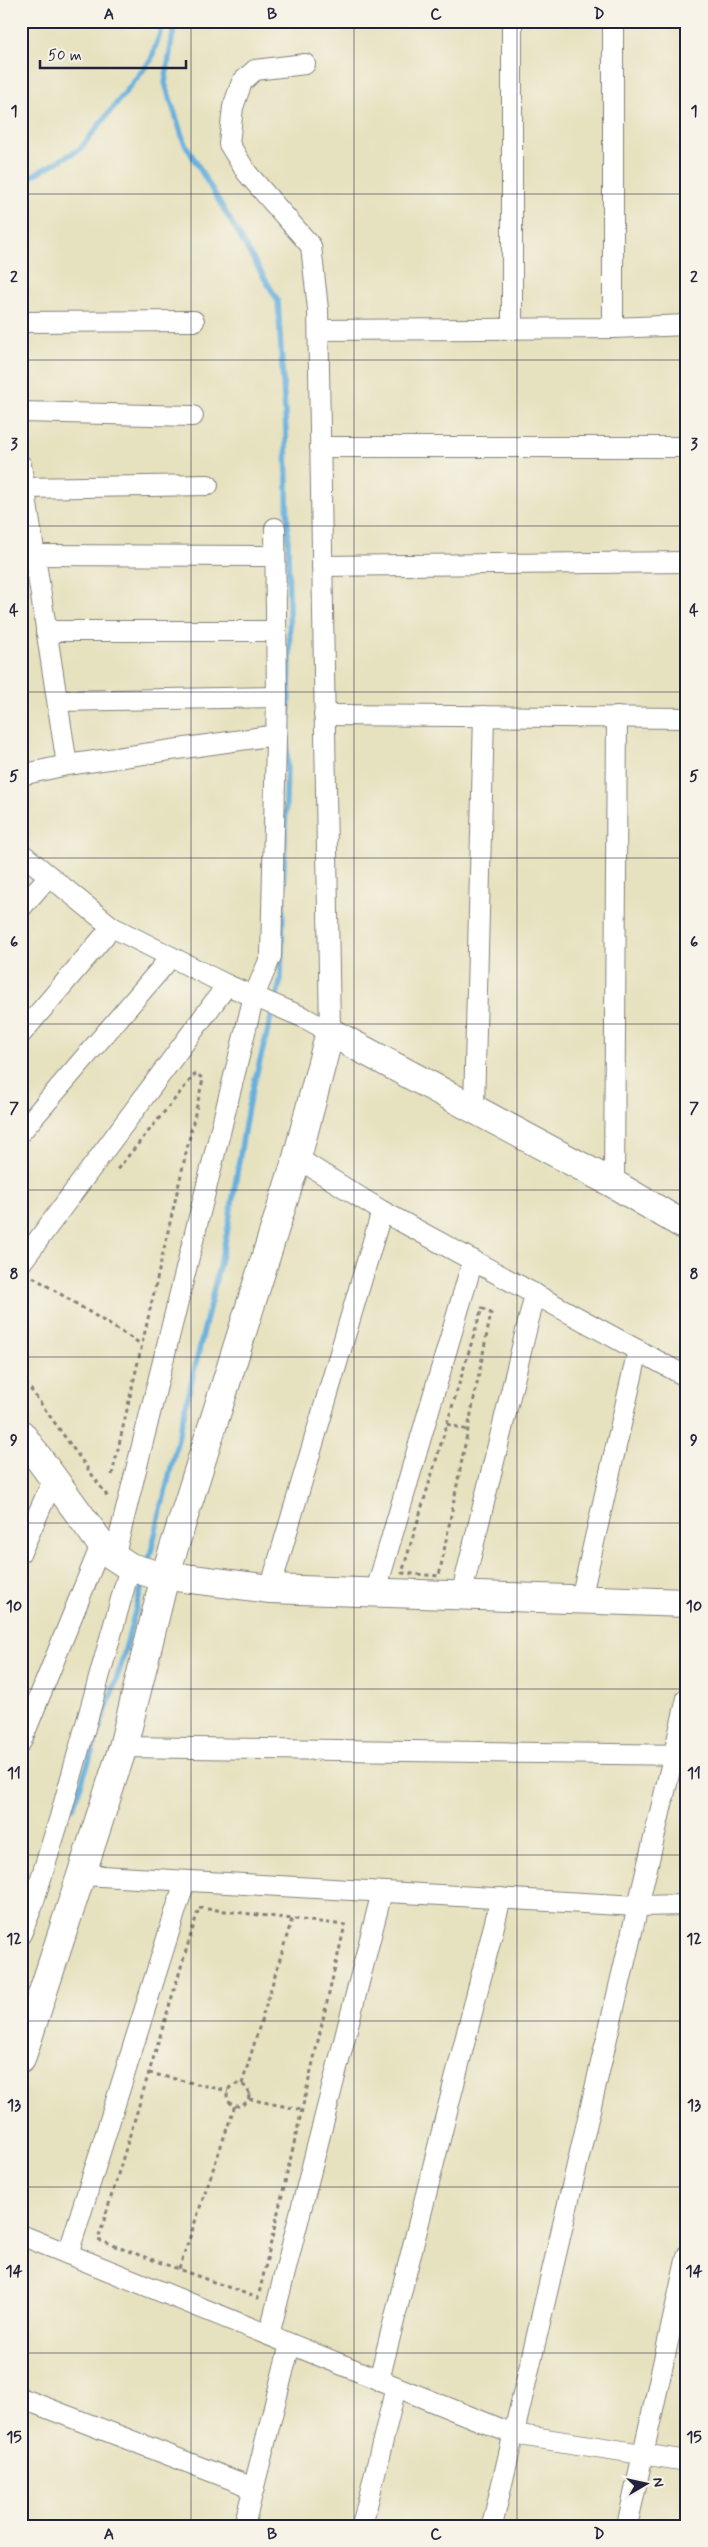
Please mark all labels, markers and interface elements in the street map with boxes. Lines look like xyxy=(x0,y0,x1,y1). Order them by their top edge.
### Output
text: A xyxy=(104,4,114,25)
text: B xyxy=(267,4,277,25)
text: C xyxy=(430,4,442,25)
text: D xyxy=(593,4,605,25)
scale bar xyxy=(40,38,186,70)
text: 50 m xyxy=(48,46,82,66)
text: 1 xyxy=(10,101,18,122)
text: 1 xyxy=(690,101,698,122)
text: 2 xyxy=(10,267,18,288)
text: 2 xyxy=(690,267,698,288)
text: 3 xyxy=(10,434,18,455)
text: 3 xyxy=(690,434,698,455)
text: 4 xyxy=(9,600,19,621)
text: 4 xyxy=(689,600,699,621)
text: 5 xyxy=(9,766,19,787)
text: 5 xyxy=(689,766,699,787)
text: 6 xyxy=(10,932,18,953)
text: 6 xyxy=(690,932,698,953)
text: 7 xyxy=(9,1098,19,1119)
text: 7 xyxy=(689,1098,699,1119)
text: 8 xyxy=(9,1264,19,1285)
text: 8 xyxy=(689,1264,699,1285)
text: 9 xyxy=(10,1430,18,1451)
text: 9 xyxy=(690,1430,698,1451)
text: 10 xyxy=(6,1596,22,1617)
text: 10 xyxy=(686,1596,702,1617)
text: 11 xyxy=(7,1763,21,1784)
text: 11 xyxy=(687,1763,701,1784)
text: 12 xyxy=(6,1929,22,1950)
text: 12 xyxy=(686,1929,702,1950)
text: 13 xyxy=(7,2095,21,2116)
text: 13 xyxy=(687,2095,701,2116)
text: 14 xyxy=(6,2261,23,2282)
text: 14 xyxy=(686,2261,703,2282)
text: 15 xyxy=(6,2427,22,2448)
text: 15 xyxy=(686,2427,702,2448)
north arrow xyxy=(620,2460,670,2510)
text: N xyxy=(648,2476,667,2488)
text: A xyxy=(104,2524,114,2545)
text: B xyxy=(267,2524,277,2545)
text: C xyxy=(430,2524,442,2545)
text: D xyxy=(593,2524,605,2545)

